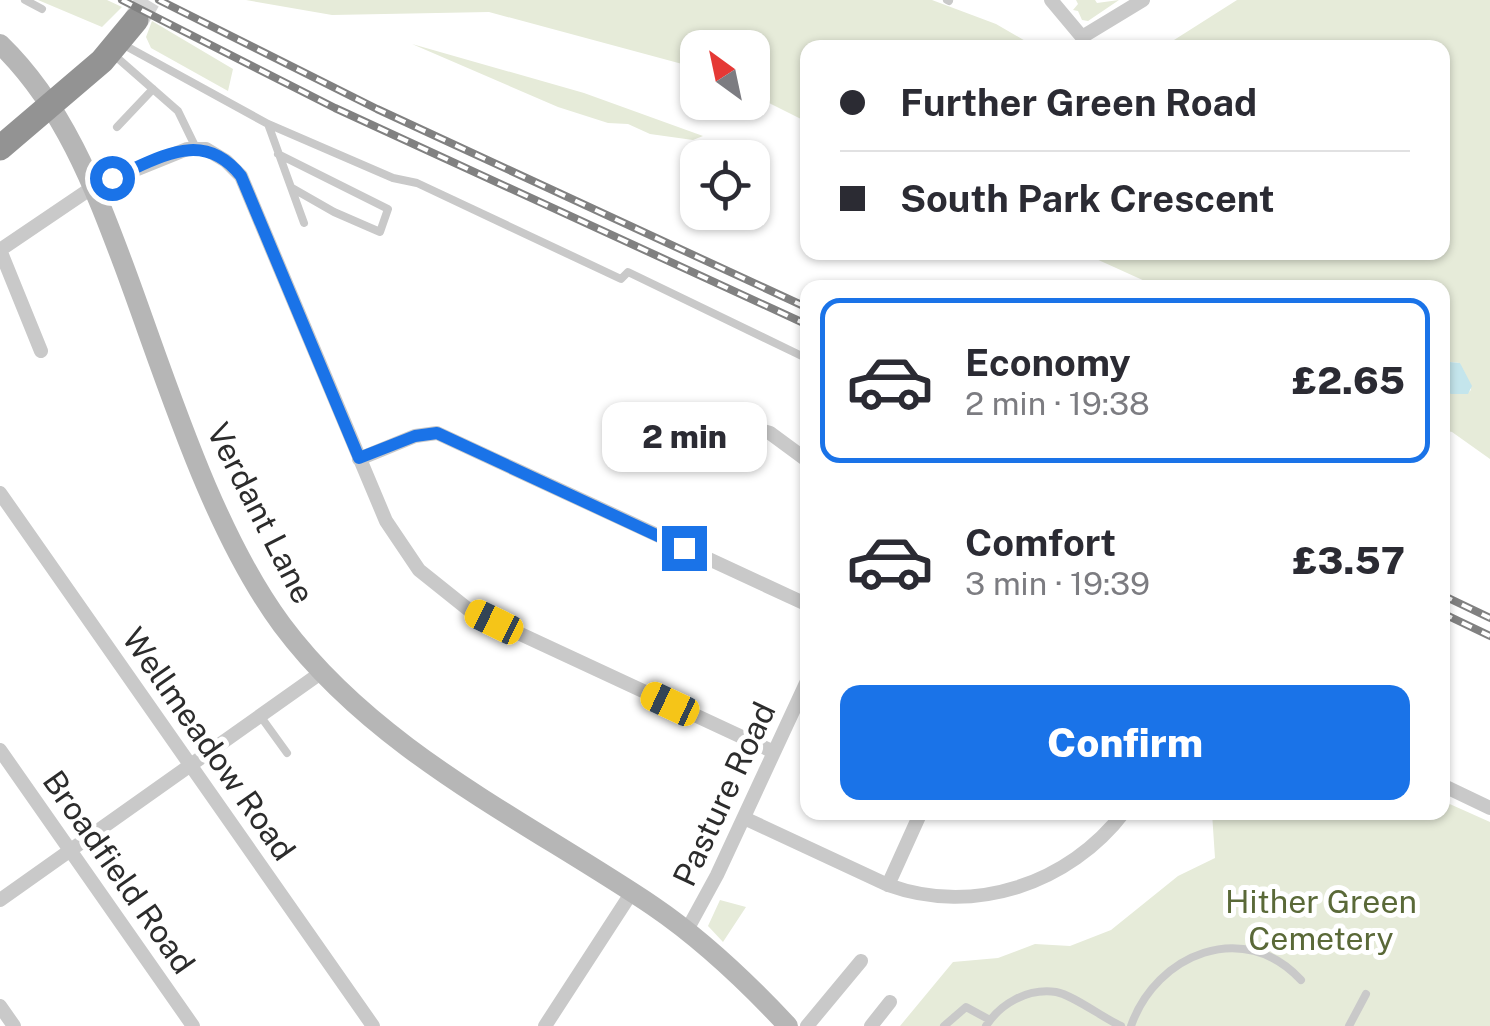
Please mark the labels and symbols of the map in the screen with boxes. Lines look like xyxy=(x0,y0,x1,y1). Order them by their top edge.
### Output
north arrow xyxy=(680,30,770,120)
route start xyxy=(90,156,135,201)
callout: 2 min xyxy=(602,403,766,473)
street label: Verdant Lane xyxy=(200,417,322,609)
route end xyxy=(662,526,707,571)
car xyxy=(460,595,528,649)
street label: Wellmeadow Road xyxy=(115,621,303,867)
car xyxy=(636,678,704,730)
street label: Pasture Road xyxy=(665,696,783,892)
street label: Broadfield Road xyxy=(35,764,203,980)
park label: Hither Green Cemetery xyxy=(1225,883,1417,957)

